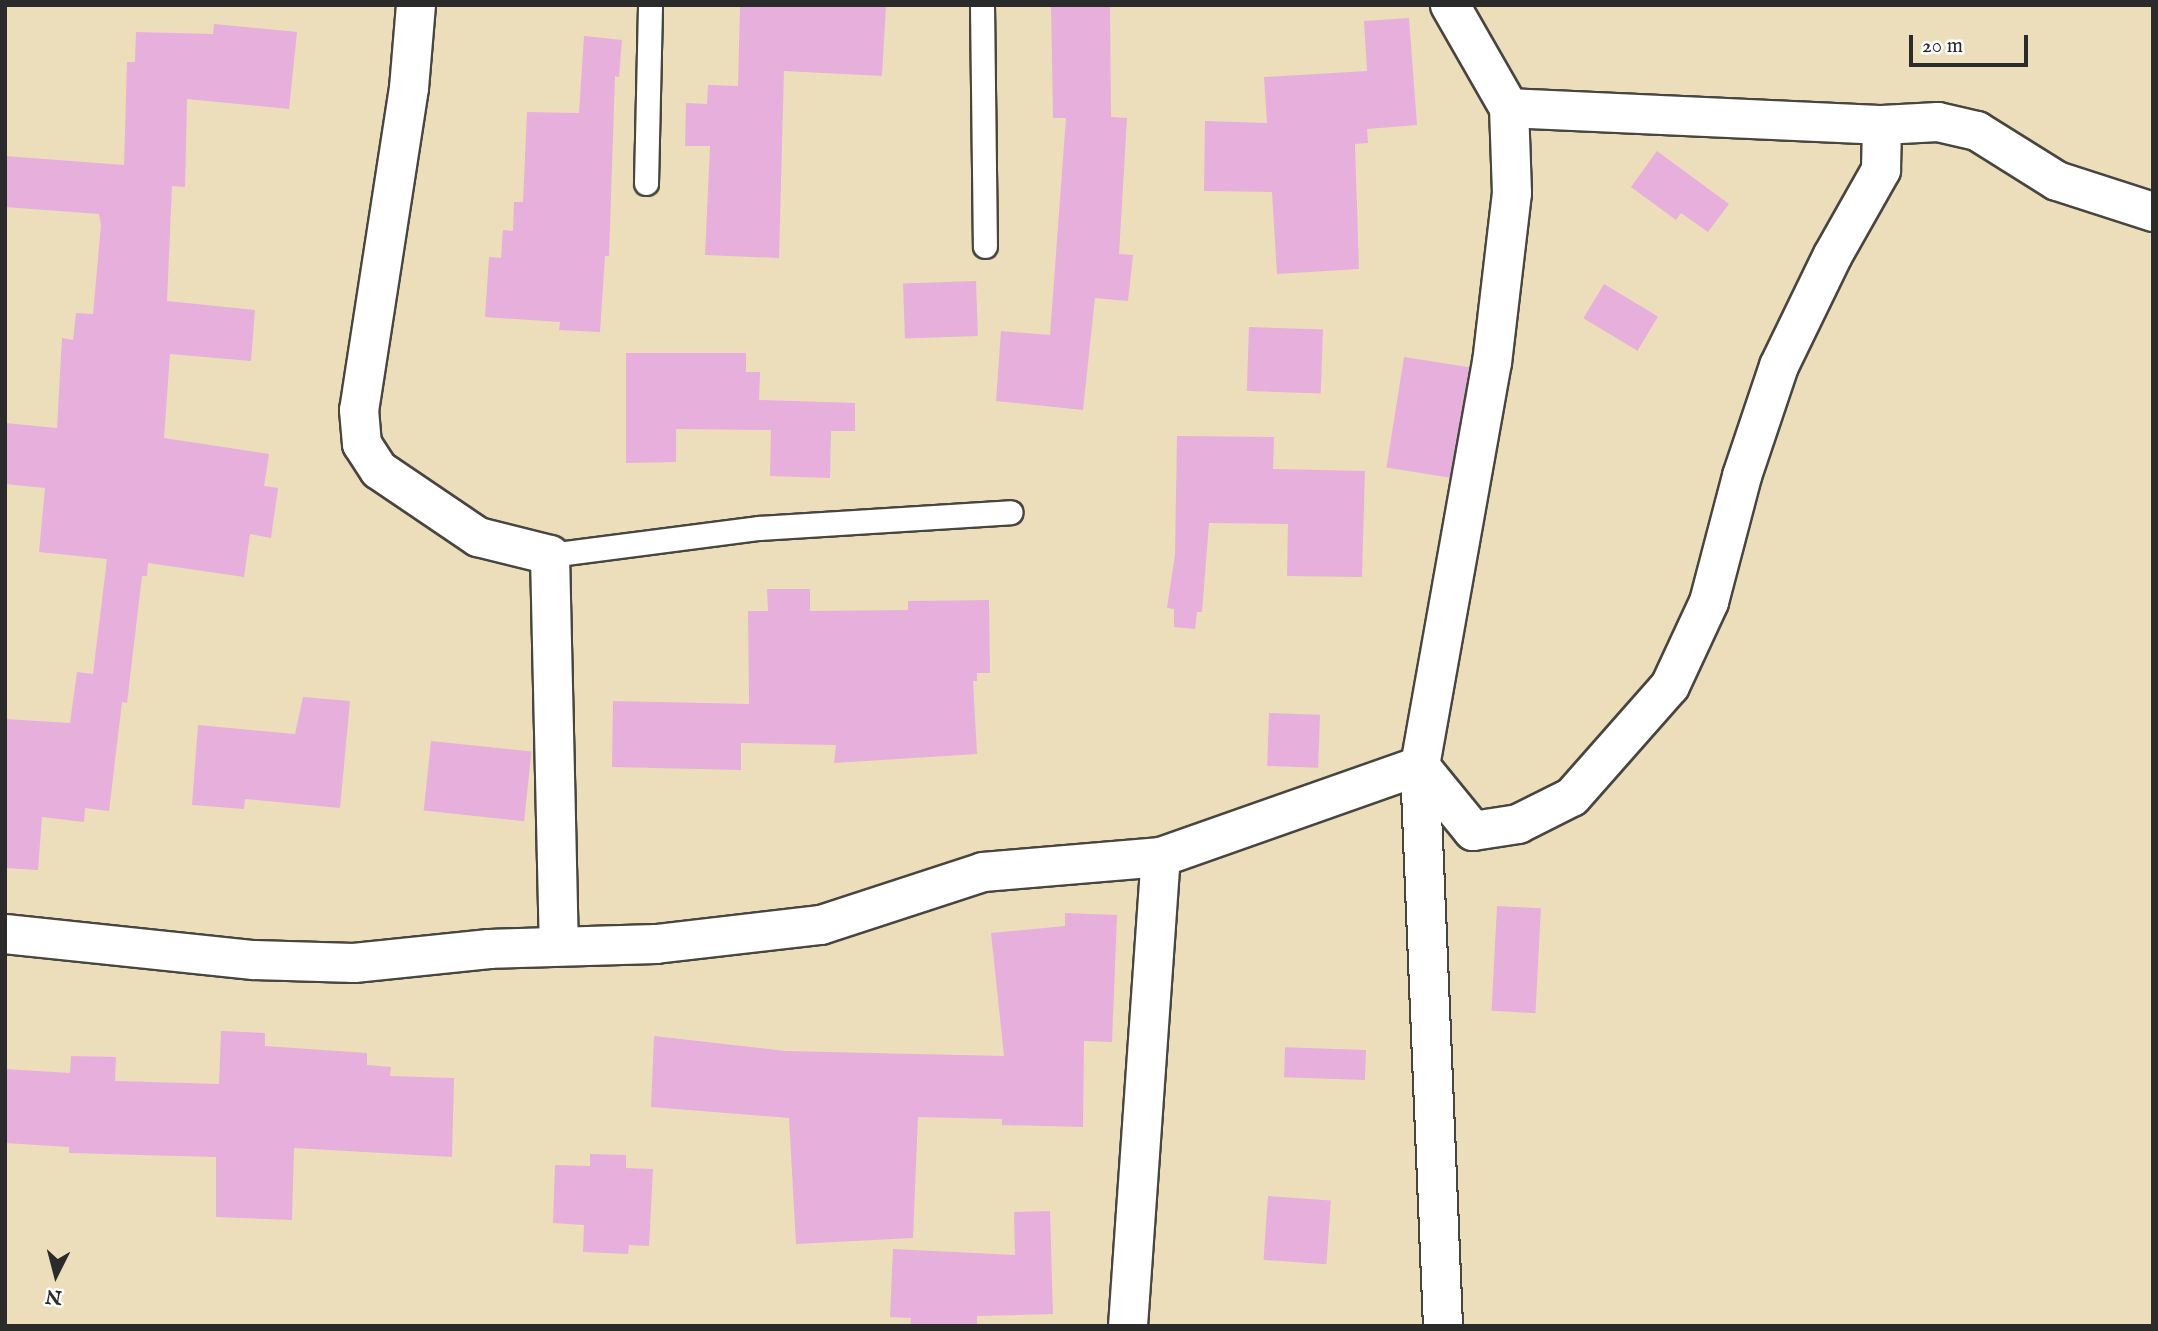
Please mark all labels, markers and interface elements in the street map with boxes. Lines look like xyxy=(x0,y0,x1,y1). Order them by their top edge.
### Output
scale bar xyxy=(1913,21,2032,65)
text: 20 m xyxy=(1922,33,1963,60)
north arrow xyxy=(21,1240,91,1310)
text: N xyxy=(44,1283,63,1309)

